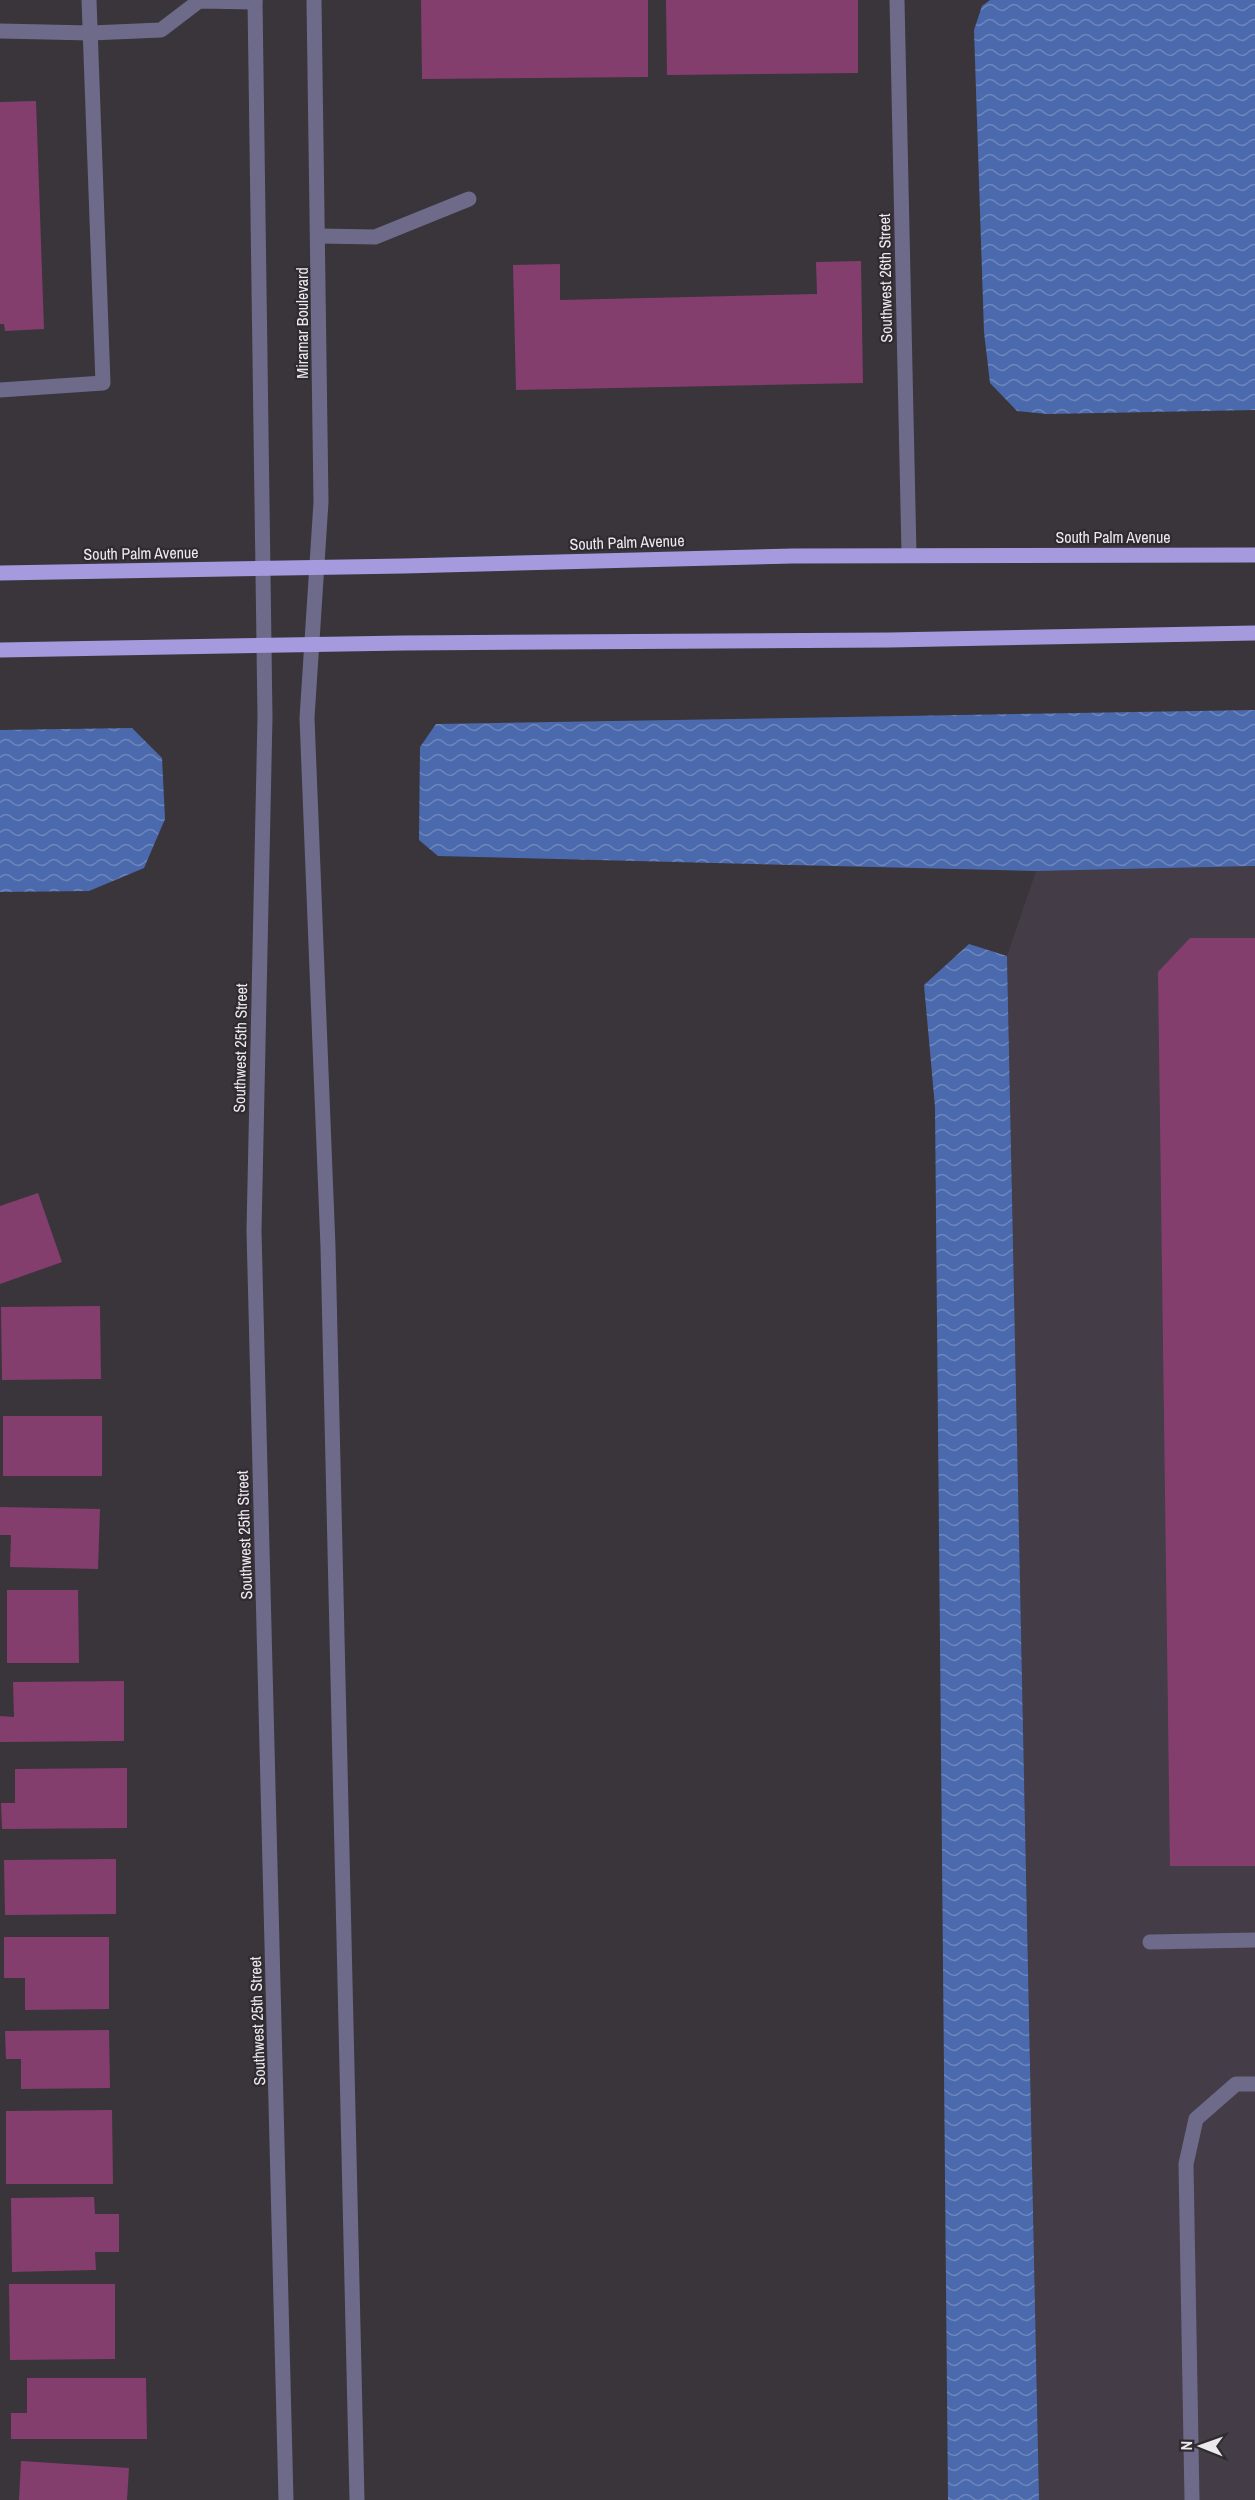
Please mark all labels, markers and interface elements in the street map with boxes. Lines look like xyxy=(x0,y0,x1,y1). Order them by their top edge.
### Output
street label: Southwest 26th Street xyxy=(873,213,897,343)
street label: Miramar Boulevard xyxy=(291,267,313,379)
street label: South Palm Avenue xyxy=(1055,526,1171,548)
street label: South Palm Avenue xyxy=(569,529,685,555)
street label: South Palm Avenue xyxy=(83,541,199,565)
street label: Southwest 25th Street xyxy=(228,983,252,1113)
street label: Southwest 25th Street xyxy=(231,1470,257,1600)
street label: Southwest 25th Street xyxy=(244,1956,270,2086)
north arrow xyxy=(1171,2416,1231,2476)
text: N xyxy=(1175,2441,1197,2451)

